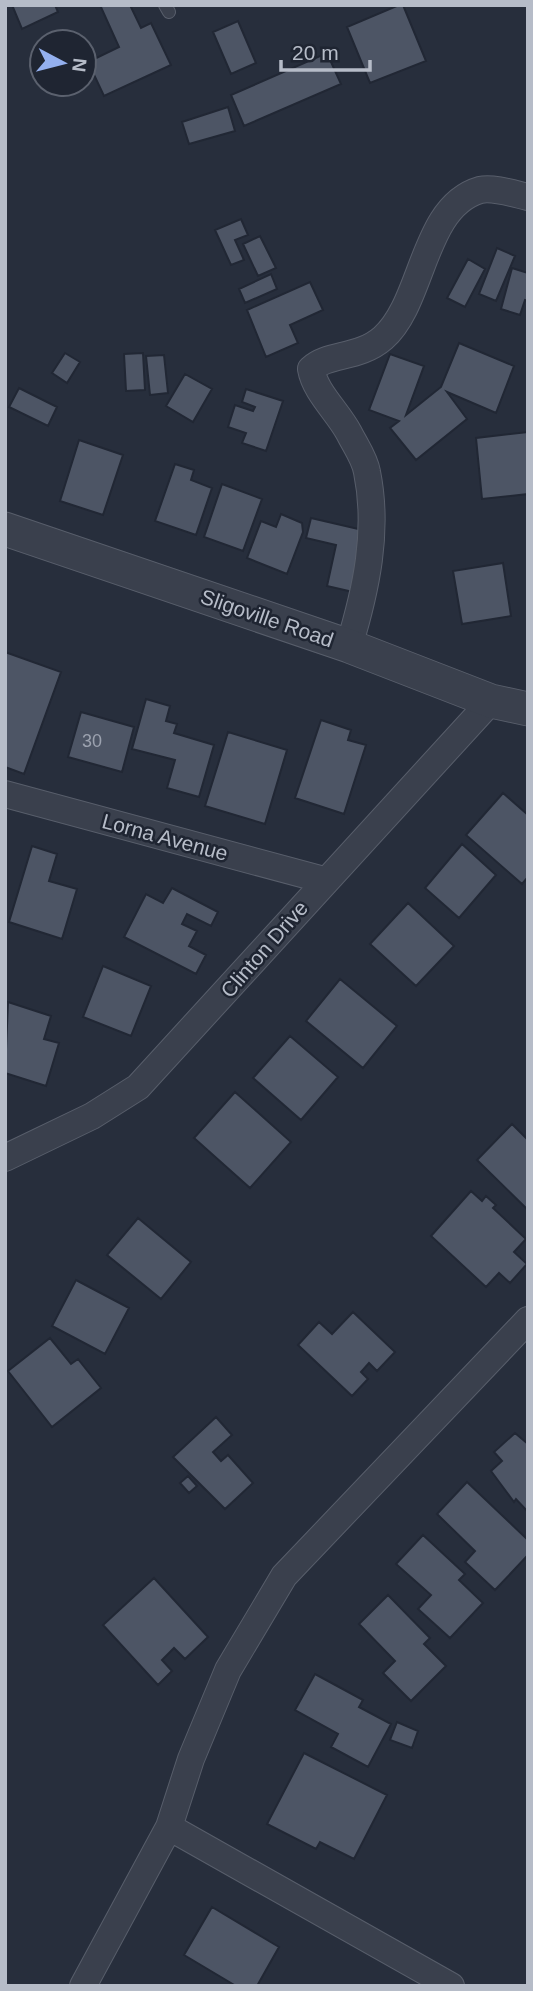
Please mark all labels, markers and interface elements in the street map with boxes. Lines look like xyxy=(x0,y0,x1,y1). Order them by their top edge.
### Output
north arrow xyxy=(28,28,98,98)
scale bar xyxy=(281,28,370,72)
text: 20 m xyxy=(292,41,339,64)
text: N xyxy=(68,57,91,73)
street label: Sligoville Road xyxy=(198,585,336,651)
house number: 30 xyxy=(82,731,102,751)
street label: Lorna Avenue xyxy=(100,809,230,865)
street label: Clinton Drive xyxy=(216,896,312,1002)

